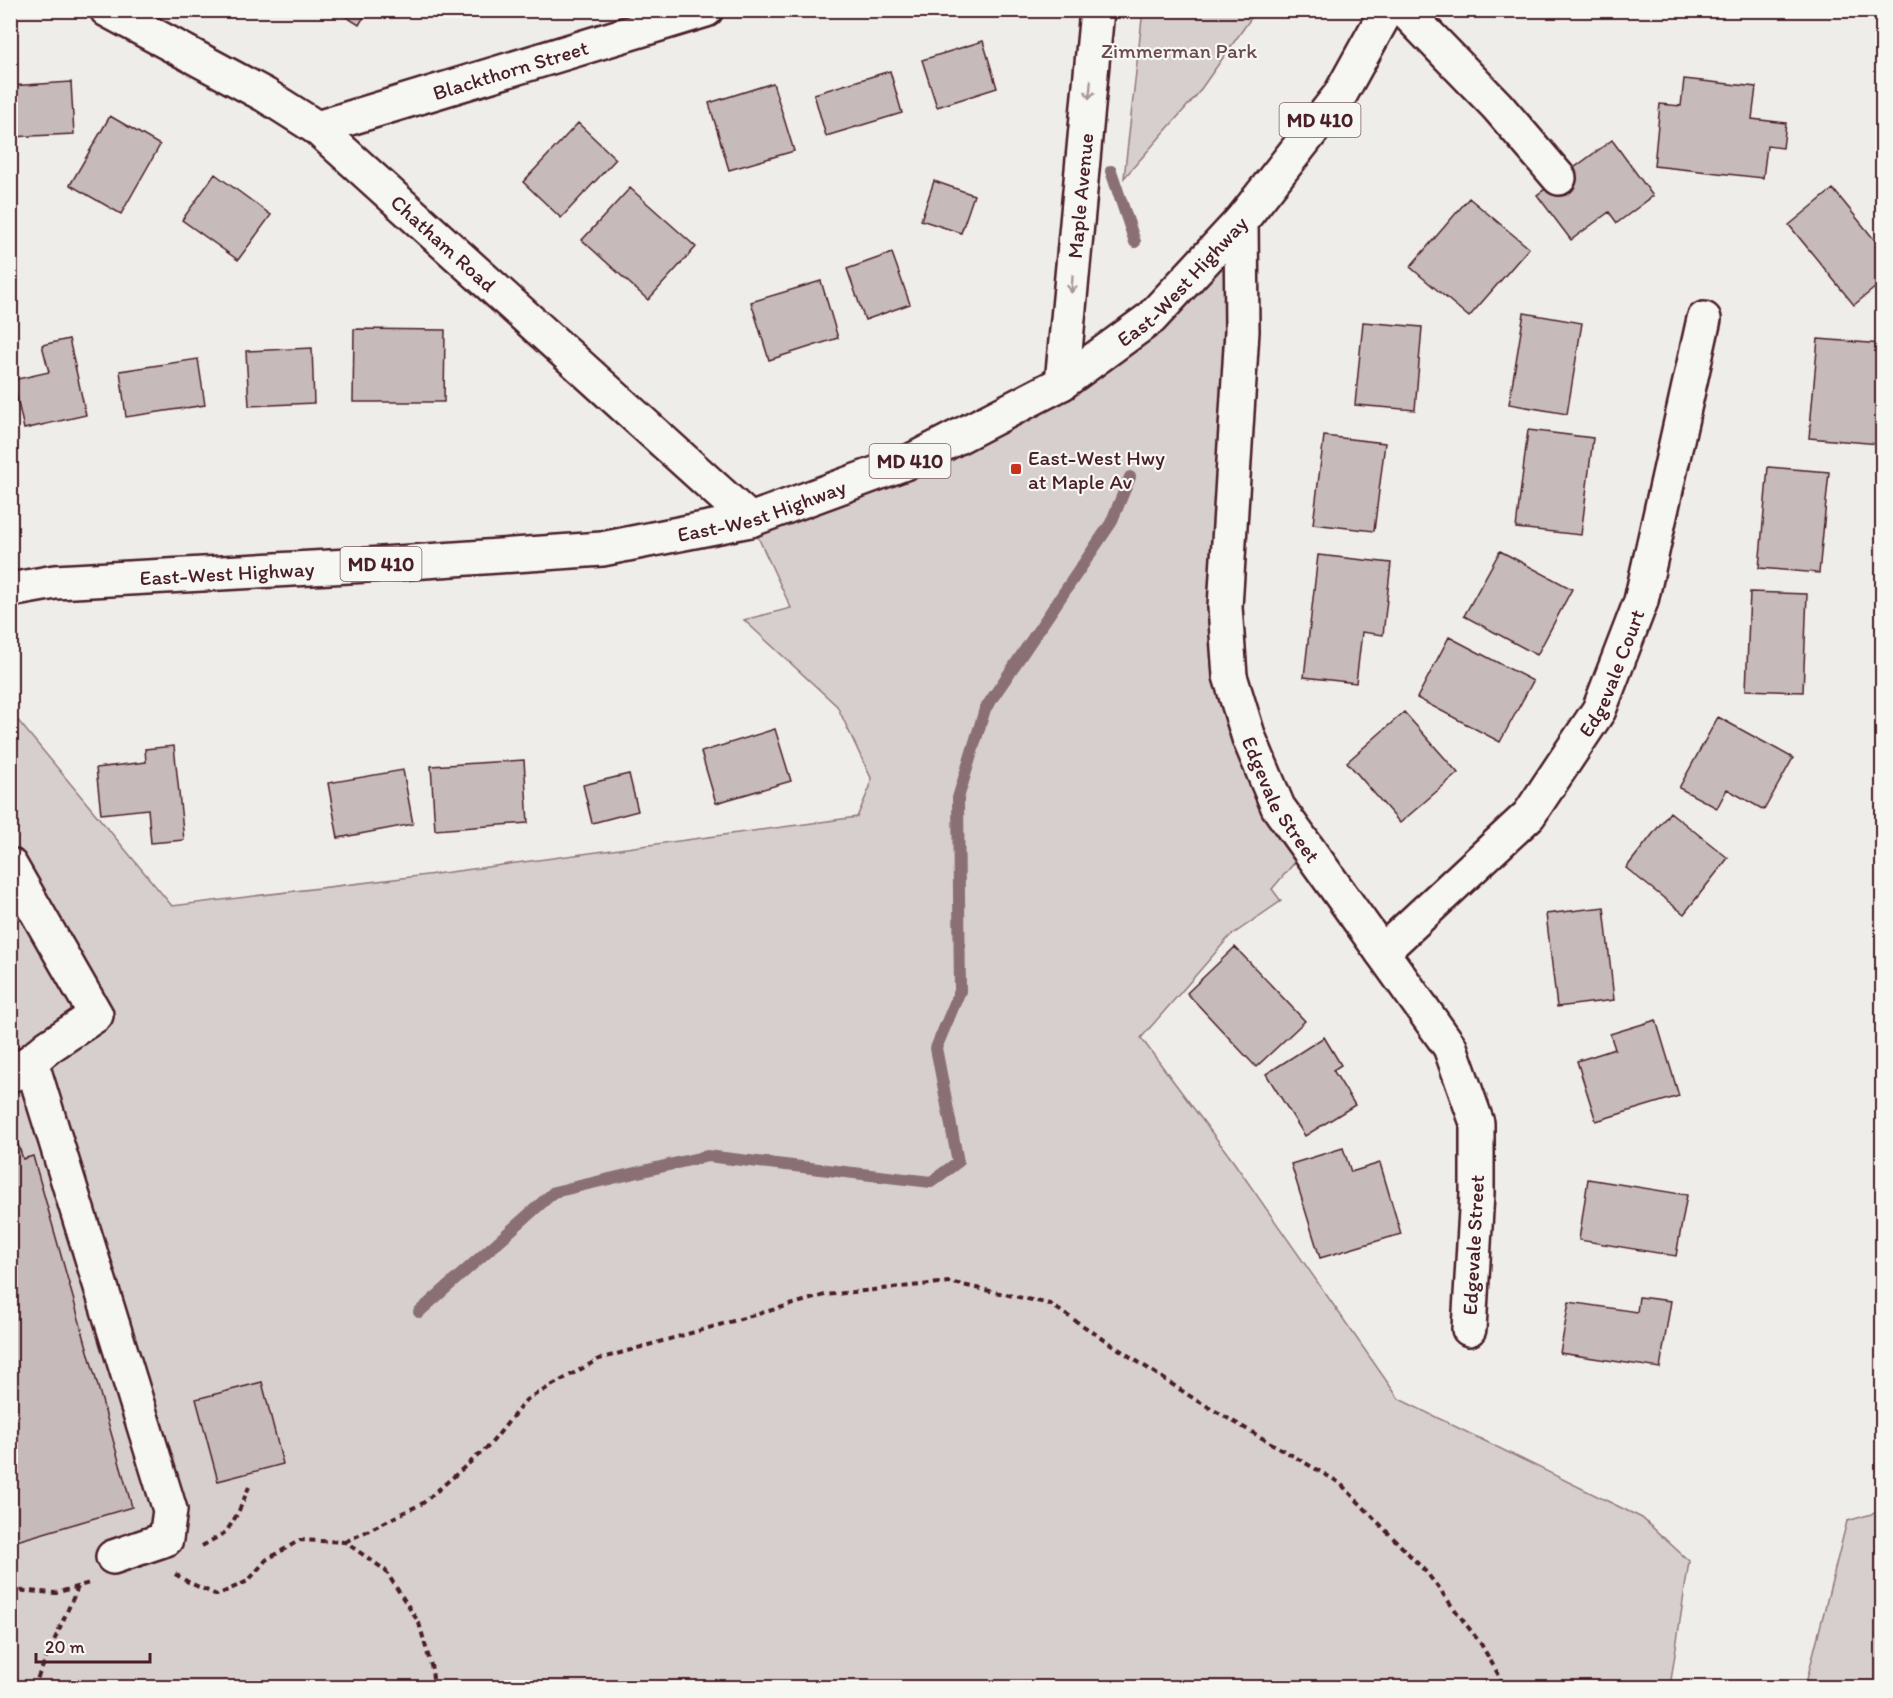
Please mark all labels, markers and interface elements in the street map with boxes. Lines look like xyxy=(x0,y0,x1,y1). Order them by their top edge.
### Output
street label: Blackthorn Street xyxy=(430,34,591,105)
park label: Zimmerman Park xyxy=(1101,38,1257,63)
one-way arrow xyxy=(1084,79,1095,99)
road number: MD 410 xyxy=(1280,103,1360,137)
street label: Maple Avenue xyxy=(1061,132,1098,260)
street label: Chatham Road xyxy=(386,189,502,297)
street label: East-West Highway xyxy=(1112,210,1252,351)
one-way arrow xyxy=(1066,273,1077,293)
road number: MD 410 xyxy=(870,444,950,478)
place label: East-West Hwy at Maple Av xyxy=(1028,445,1165,494)
marker: East-West Hwy at Maple Av xyxy=(1009,462,1023,476)
street label: East-West Highway xyxy=(675,473,849,547)
road number: MD 410 xyxy=(340,547,422,581)
street label: East-West Highway xyxy=(139,555,315,590)
street label: Edgevale Court xyxy=(1572,606,1649,741)
street label: Edgevale Street xyxy=(1237,732,1326,867)
street label: Edgevale Street xyxy=(1457,1174,1489,1316)
scale bar xyxy=(36,1626,150,1664)
text: 20 m xyxy=(45,1636,85,1658)

